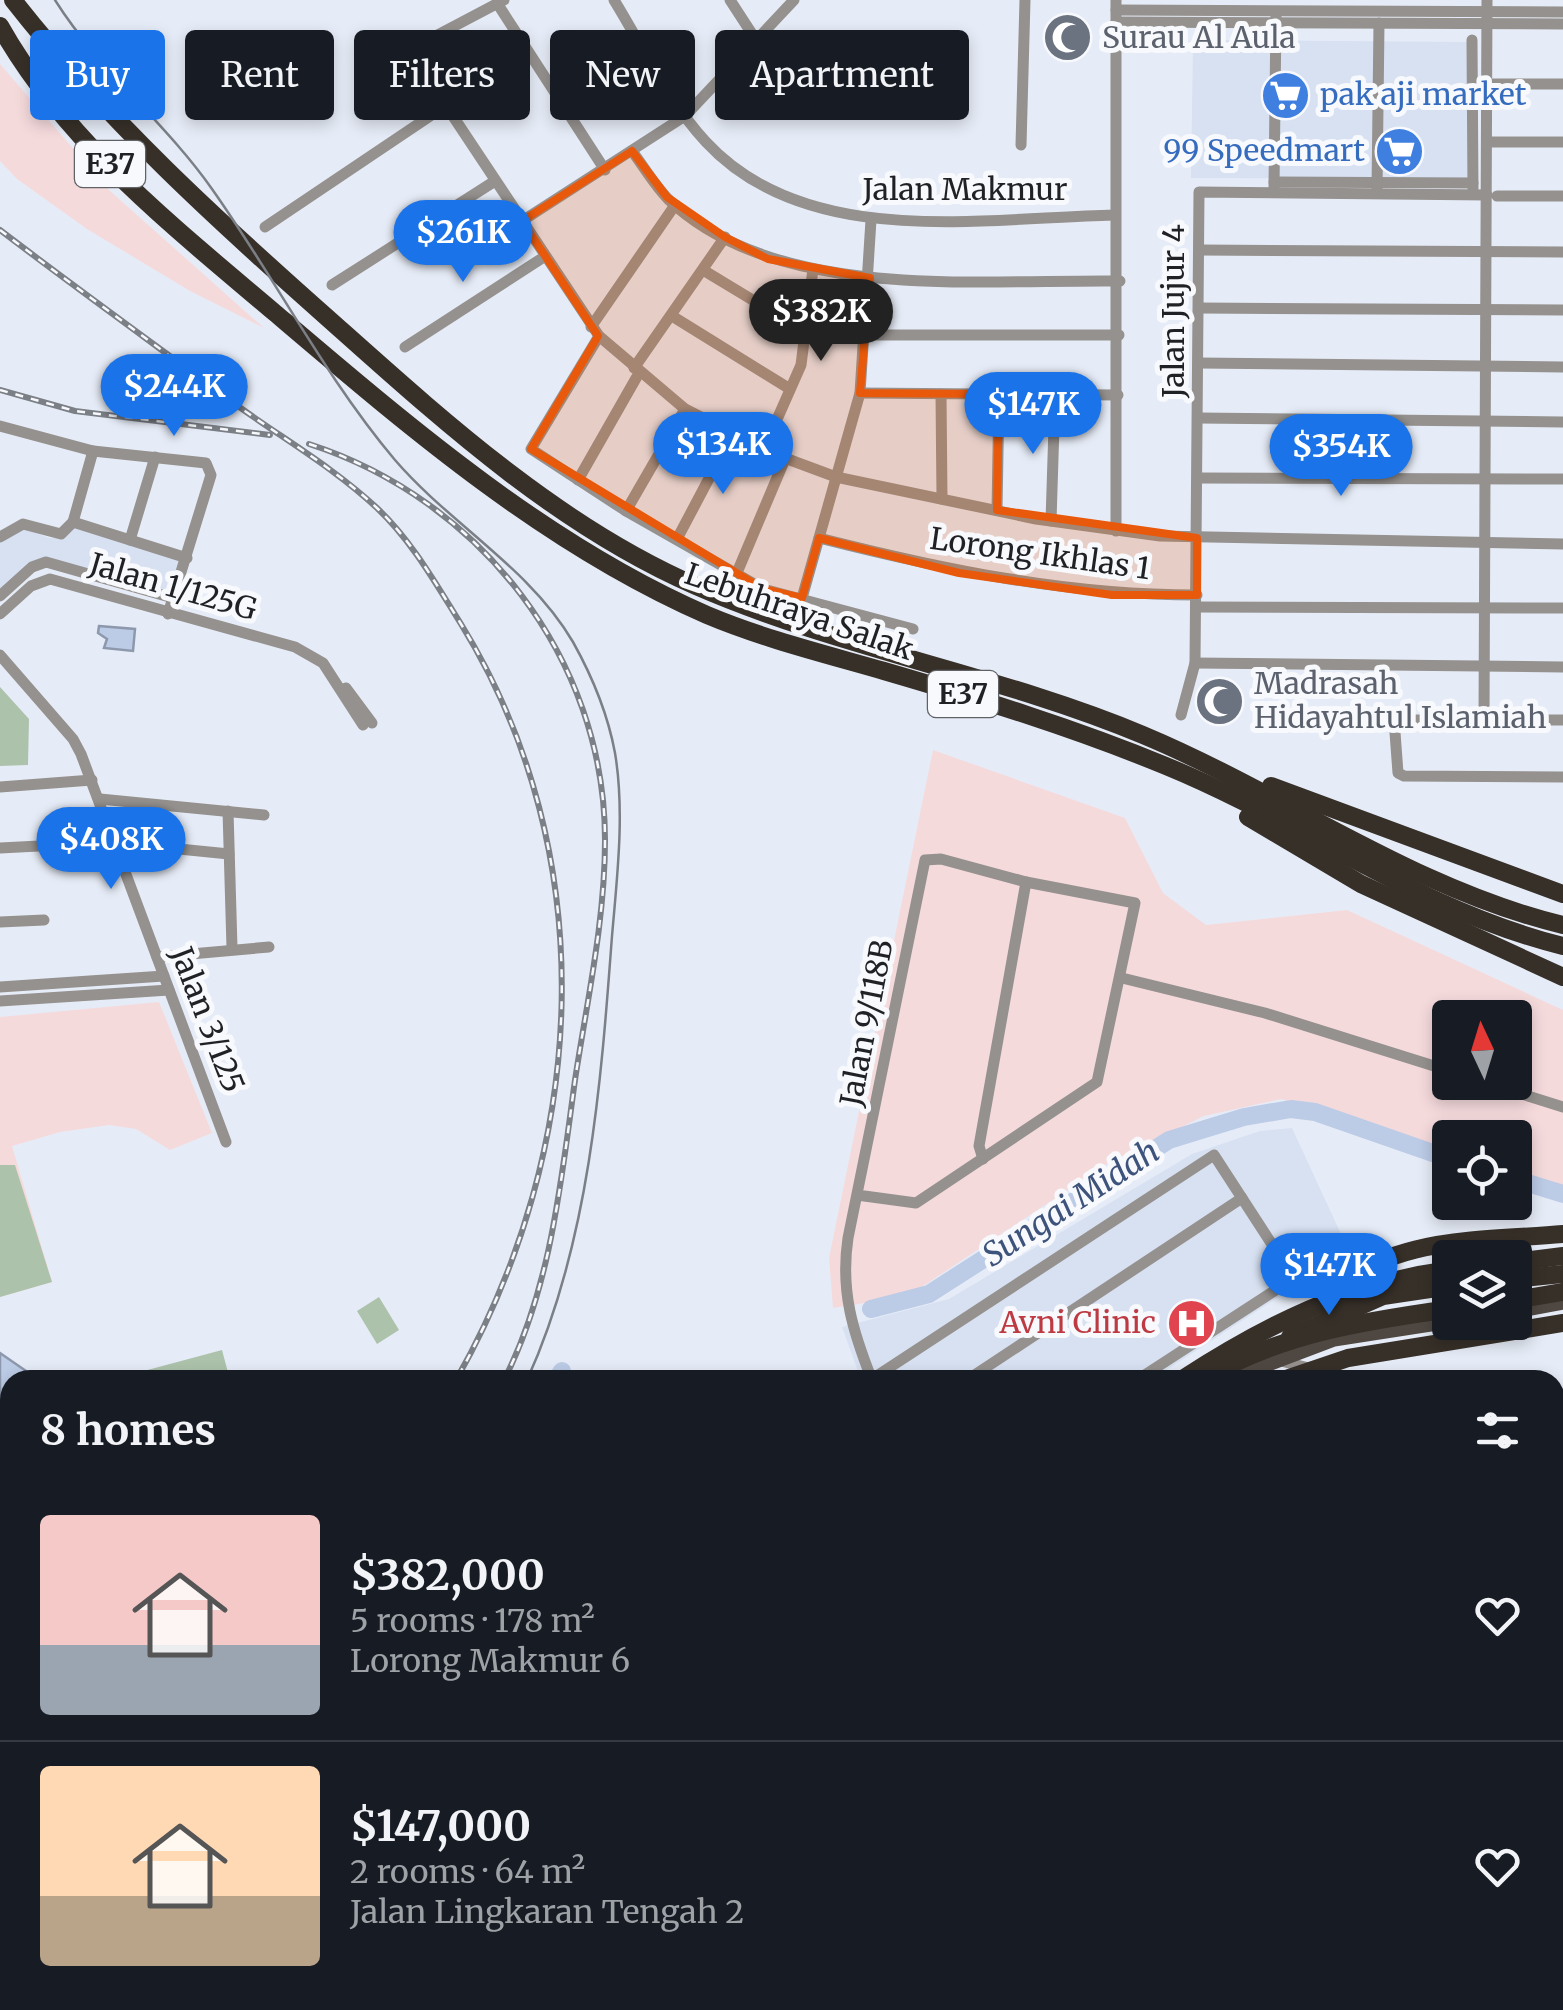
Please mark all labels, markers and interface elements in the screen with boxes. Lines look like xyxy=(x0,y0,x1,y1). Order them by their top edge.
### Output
mosque icon: Surau Al Aula xyxy=(1041,12,1093,64)
place label: Surau Al Aula xyxy=(1102,18,1296,56)
chip: Buy xyxy=(30,30,165,120)
chip: Rent xyxy=(185,30,334,120)
chip: Filters xyxy=(354,30,530,120)
chip: New xyxy=(550,30,695,120)
chip: Apartment xyxy=(715,30,969,120)
supermarket icon: pak aji market xyxy=(1259,69,1311,121)
place label: pak aji market xyxy=(1320,75,1527,113)
supermarket icon: 99 Speedmart xyxy=(1374,125,1426,177)
place label: 99 Speedmart xyxy=(1163,131,1365,169)
road number: E37 xyxy=(75,141,145,187)
street label: Jalan Makmur xyxy=(862,170,1067,208)
pin: $261K xyxy=(393,200,533,285)
text: $261K xyxy=(416,212,510,252)
street label: Jalan Jujur 4 xyxy=(1154,224,1192,399)
pin: $382K xyxy=(751,279,891,364)
text: $382K xyxy=(771,291,871,331)
pin: $244K xyxy=(104,354,244,439)
text: $244K xyxy=(123,366,225,406)
pin: $147K xyxy=(963,372,1103,457)
text: $147K xyxy=(986,384,1080,424)
pin: $134K xyxy=(653,412,793,497)
pin: $354K xyxy=(1271,414,1411,499)
text: $134K xyxy=(675,424,771,464)
text: $354K xyxy=(1292,426,1390,466)
street label: Lorong Ikhlas 1 xyxy=(928,519,1153,587)
street label: Jalan 1/125G xyxy=(84,544,261,628)
street label: Lebuhraya Salak xyxy=(680,554,918,668)
place label: Madrasah Hidayahtul Islamiah xyxy=(1254,664,1547,736)
road number: E37 xyxy=(928,671,998,717)
mosque icon: Madrasah Hidayahtul Islamiah xyxy=(1193,675,1245,727)
pin: $408K xyxy=(41,807,181,892)
text: $408K xyxy=(59,819,163,859)
street label: Jalan 9/118B xyxy=(831,936,901,1110)
street label: Jalan 3/125 xyxy=(162,940,253,1098)
north arrow xyxy=(1432,1000,1532,1100)
map controls xyxy=(1432,1000,1532,1340)
button: locate xyxy=(1432,1120,1532,1220)
water label: Sungai Midah xyxy=(975,1131,1167,1275)
pin: $147K xyxy=(1259,1233,1399,1318)
button: layers xyxy=(1432,1240,1532,1340)
text: $147K xyxy=(1282,1245,1376,1285)
hospital icon: Avni Clinic xyxy=(1165,1297,1217,1349)
place label: Avni Clinic xyxy=(999,1303,1156,1341)
icon: filters xyxy=(1470,1403,1525,1458)
text: 8 homes xyxy=(40,1404,216,1456)
text: $382,000 xyxy=(350,1549,545,1601)
icon: home xyxy=(120,1555,240,1675)
icon: heart xyxy=(1470,1588,1525,1643)
text: 5 rooms · 178 m² xyxy=(350,1601,595,1641)
text: Lorong Makmur 6 xyxy=(350,1641,630,1681)
text: $147,000 xyxy=(350,1800,531,1852)
icon: home xyxy=(120,1806,240,1926)
icon: heart xyxy=(1470,1839,1525,1894)
text: 2 rooms · 64 m² xyxy=(350,1852,585,1892)
text: Jalan Lingkaran Tengah 2 xyxy=(350,1892,744,1932)

